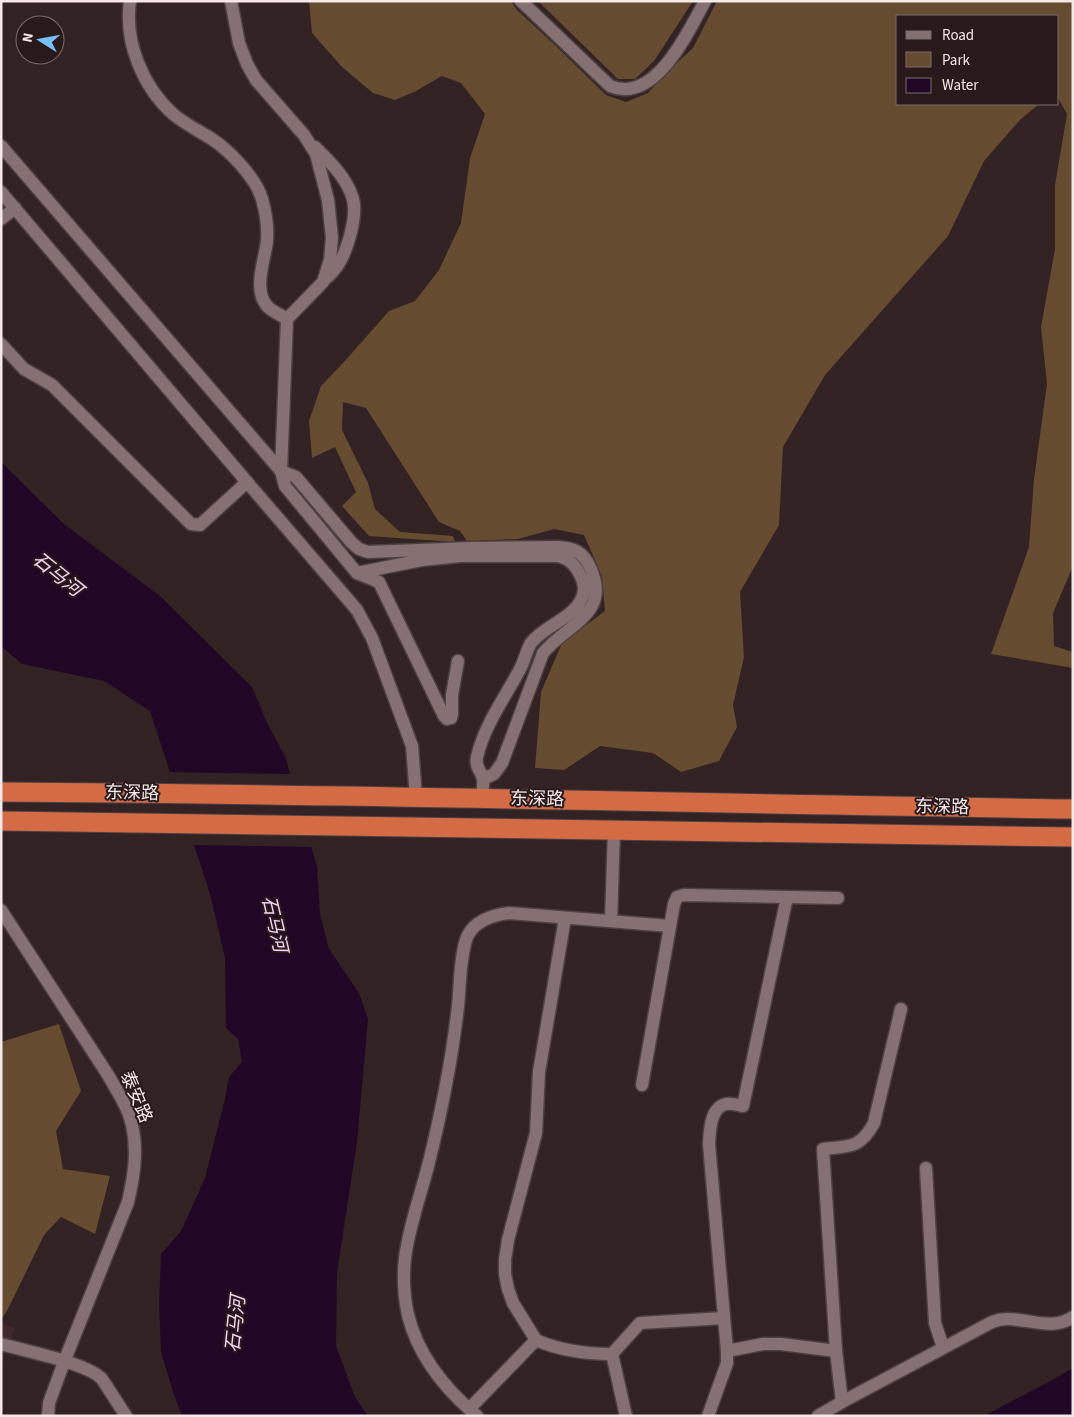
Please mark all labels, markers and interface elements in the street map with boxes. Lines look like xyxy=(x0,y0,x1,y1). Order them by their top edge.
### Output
north arrow xyxy=(15,15,65,65)
legend xyxy=(896,15,1059,105)
text: Road xyxy=(942,25,974,46)
text: N xyxy=(18,31,39,44)
text: Park xyxy=(942,50,971,71)
text: Water xyxy=(942,75,979,96)
water label: 石马河 xyxy=(26,547,91,606)
street label: 东深路 xyxy=(105,780,159,806)
street label: 东深路 xyxy=(510,786,564,812)
street label: 东深路 xyxy=(915,794,969,820)
water label: 石马河 xyxy=(254,893,294,959)
street label: 泰安路 xyxy=(114,1067,158,1127)
water label: 石马河 xyxy=(220,1290,253,1354)

